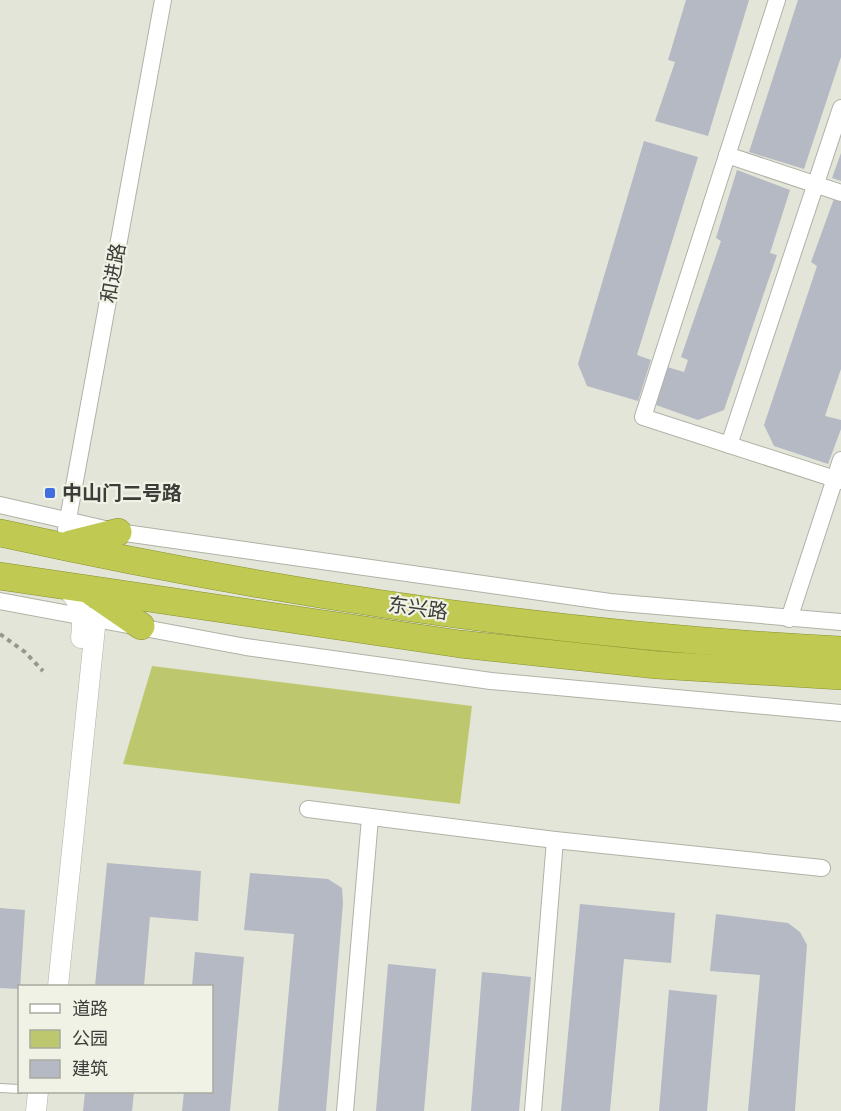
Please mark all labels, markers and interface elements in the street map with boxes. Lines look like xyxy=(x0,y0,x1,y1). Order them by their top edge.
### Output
street label: 和进路 xyxy=(97,242,131,305)
place label: 中山门二号路 xyxy=(62,482,182,506)
marker: 中山门二号路 xyxy=(43,486,57,500)
street label: 东兴路 xyxy=(386,593,449,625)
legend xyxy=(18,985,213,1093)
text: 道路 xyxy=(72,999,108,1020)
text: 公园 xyxy=(72,1029,108,1050)
text: 建筑 xyxy=(72,1059,108,1080)

